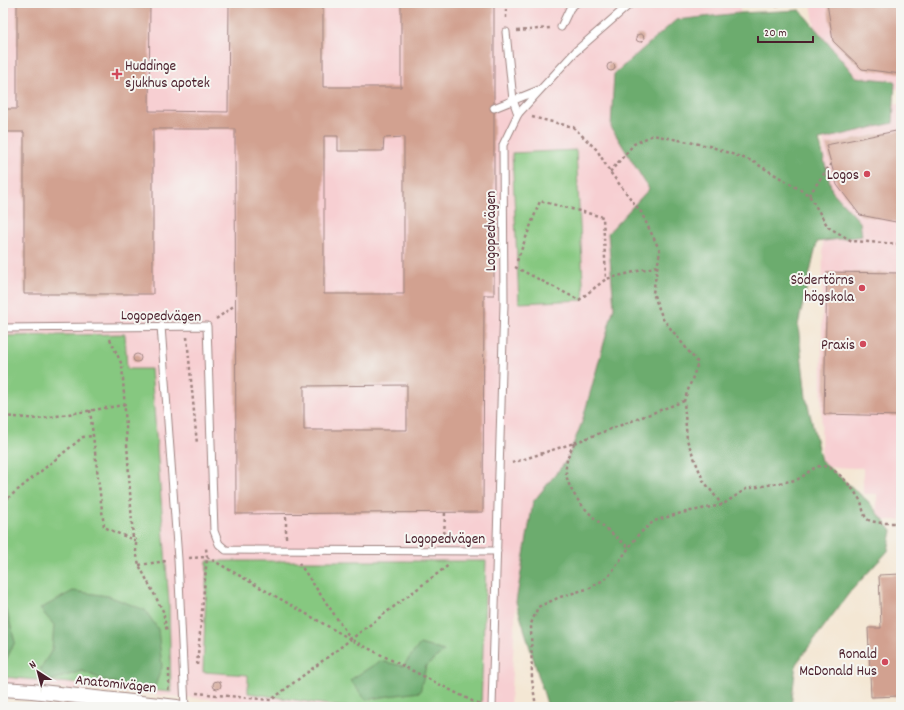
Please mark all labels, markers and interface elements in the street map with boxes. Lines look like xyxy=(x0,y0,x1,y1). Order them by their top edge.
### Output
scale bar xyxy=(758,18,813,44)
text: 20 m xyxy=(764,25,787,42)
place label: Huddinge sjukhus apotek xyxy=(125,56,210,95)
marker: Huddinge sjukhus apotek xyxy=(112,69,122,79)
place label: Logos xyxy=(827,165,859,187)
marker: Logos xyxy=(862,169,872,179)
street label: Logopedvägen xyxy=(481,191,503,271)
place label: Södertörns högskola xyxy=(790,270,855,309)
marker: Södertörns högskola xyxy=(857,283,867,293)
street label: Logopedvägen xyxy=(121,305,201,329)
place label: Praxis xyxy=(821,335,855,357)
marker: Praxis xyxy=(858,339,868,349)
street label: Logopedvägen xyxy=(405,529,485,551)
place label: Ronald McDonald Hus xyxy=(799,644,877,683)
north arrow xyxy=(18,652,58,692)
text: N xyxy=(26,657,41,674)
marker: Ronald McDonald Hus xyxy=(880,657,890,667)
street label: Anatomivägen xyxy=(74,670,157,700)

